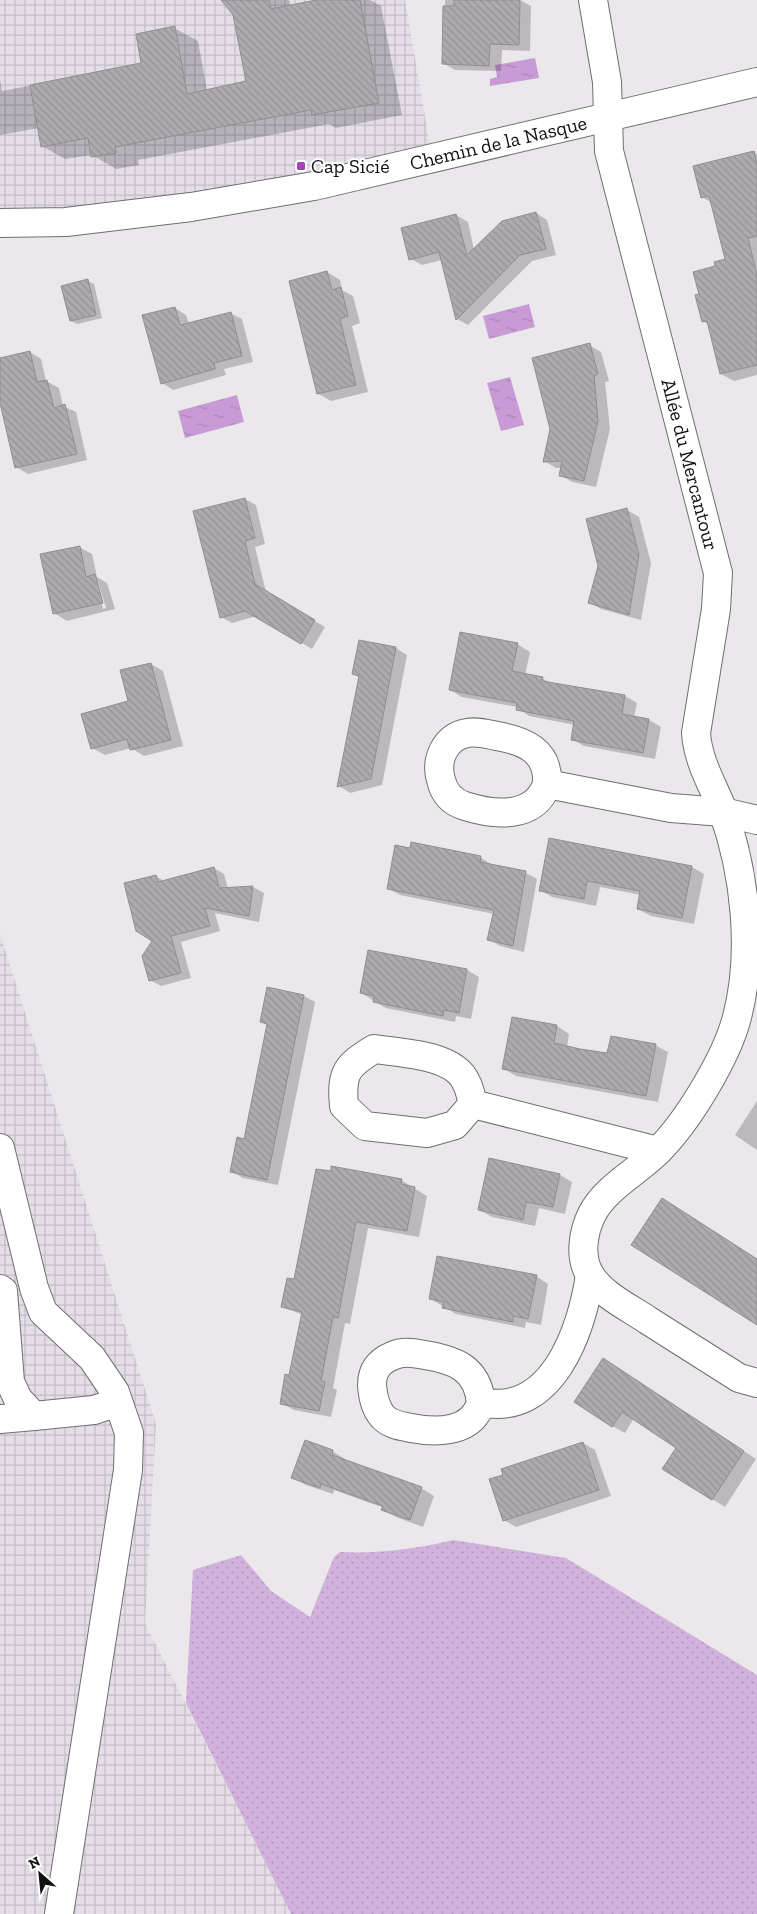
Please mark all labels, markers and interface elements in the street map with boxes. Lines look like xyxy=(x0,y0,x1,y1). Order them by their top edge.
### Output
street label: Chemin de la Nasque xyxy=(407,110,589,175)
place label: Cap Sicié xyxy=(311,154,390,178)
marker: Cap Sicié xyxy=(295,160,307,172)
street label: Allée du Mercantour xyxy=(656,376,724,553)
north arrow xyxy=(15,1849,65,1899)
text: N xyxy=(26,1853,43,1873)

